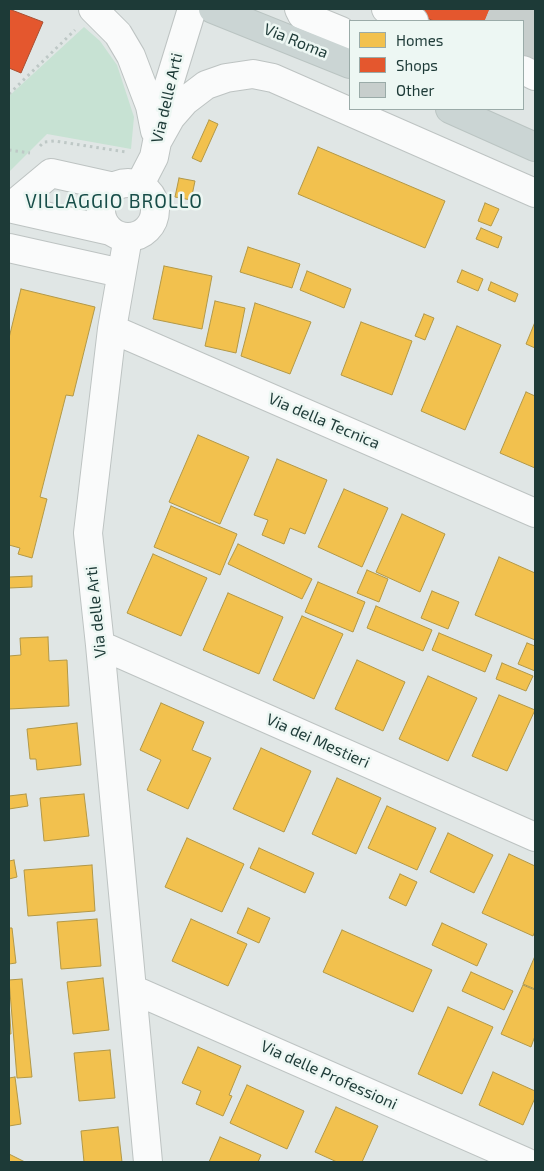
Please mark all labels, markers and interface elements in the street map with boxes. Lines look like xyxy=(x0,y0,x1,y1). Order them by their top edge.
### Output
street label: Via Roma xyxy=(261,19,331,63)
legend xyxy=(349,20,524,110)
text: Homes xyxy=(396,31,443,49)
street label: Via delle Arti xyxy=(147,51,187,145)
text: Shops xyxy=(396,56,438,74)
text: Other xyxy=(396,81,435,99)
district label: VILLAGGIO BROLLO xyxy=(23,191,205,213)
street label: Via della Tecnica xyxy=(265,389,383,453)
street label: Via delle Arti xyxy=(82,565,110,659)
street label: Via dei Mestieri xyxy=(263,710,373,772)
street label: Via delle Professioni xyxy=(258,1036,400,1114)

